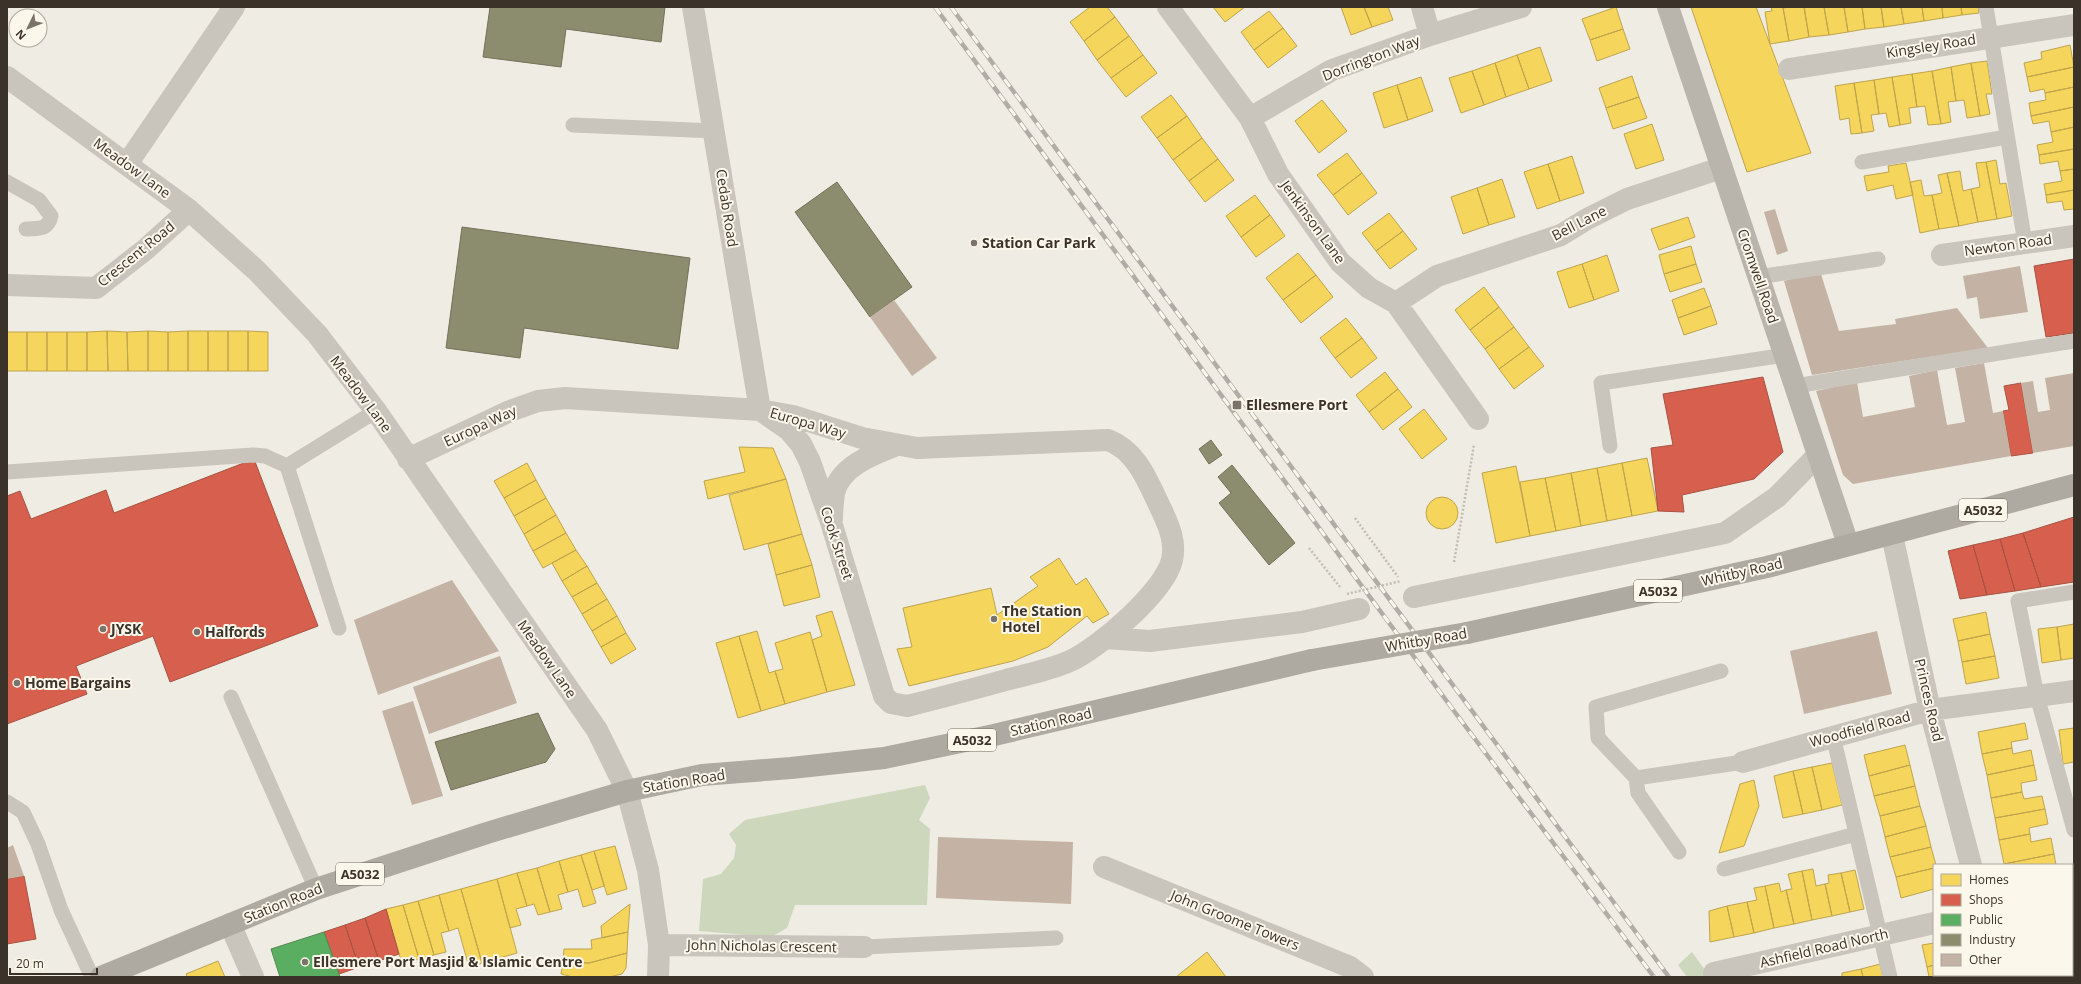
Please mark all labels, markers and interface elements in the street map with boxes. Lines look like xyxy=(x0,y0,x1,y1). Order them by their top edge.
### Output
north arrow xyxy=(8,8,48,48)
text: N xyxy=(12,27,29,44)
street label: Kingsley Road xyxy=(1885,29,1977,62)
street label: Dorrington Way xyxy=(1319,30,1423,85)
street label: Meadow Lane xyxy=(90,133,175,202)
street label: Cedab Road xyxy=(712,168,743,248)
street label: Jenkinson Lane xyxy=(1276,175,1350,267)
street label: Bell Lane xyxy=(1548,201,1610,244)
street label: Crescent Road xyxy=(93,217,178,291)
street label: Cromwell Road xyxy=(1733,226,1784,326)
street label: Newton Road xyxy=(1963,229,2053,260)
place label: Station Car Park xyxy=(982,233,1096,252)
marker: Station Car Park xyxy=(969,238,979,248)
street label: Meadow Lane xyxy=(326,352,397,436)
place label: Ellesmere Port xyxy=(1246,395,1348,414)
marker: Ellesmere Port xyxy=(1231,399,1243,411)
street label: Europa Way xyxy=(440,400,520,451)
street label: Europa Way xyxy=(768,403,849,443)
road number: A5032 xyxy=(1959,499,2007,521)
street label: Cook Street xyxy=(817,504,858,582)
street label: Whitby Road xyxy=(1699,553,1784,590)
road number: A5032 xyxy=(1634,580,1682,602)
place label: The Station Hotel xyxy=(1002,601,1082,636)
marker: The Station Hotel xyxy=(989,614,999,624)
street label: Meadow Lane xyxy=(513,616,581,702)
place label: JYSK xyxy=(109,619,142,638)
place label: Halfords xyxy=(205,622,265,641)
street label: Whitby Road xyxy=(1384,623,1468,656)
marker: JYSK xyxy=(98,624,108,634)
marker: Halfords xyxy=(192,627,202,637)
street label: Princes Road xyxy=(1911,657,1948,743)
place label: Home Bargains xyxy=(25,673,131,692)
marker: Home Bargains xyxy=(12,678,22,688)
street label: Station Road xyxy=(1008,703,1093,740)
street label: Woodfield Road xyxy=(1807,706,1912,751)
road number: A5032 xyxy=(948,729,996,751)
street label: Station Road xyxy=(641,765,726,796)
road number: A5032 xyxy=(336,863,384,885)
legend xyxy=(1933,864,2073,976)
text: Homes xyxy=(1969,871,2009,888)
street label: Station Road xyxy=(241,878,325,927)
street label: John Groome Towers xyxy=(1166,884,1303,954)
text: Shops xyxy=(1969,891,2004,908)
text: Public xyxy=(1969,911,2003,928)
street label: Ashfield Road North xyxy=(1758,923,1890,972)
text: Industry xyxy=(1969,931,2016,948)
street label: John Nicholas Crescent xyxy=(685,935,837,956)
scale bar xyxy=(10,950,97,976)
text: Other xyxy=(1969,951,2002,968)
place label: Ellesmere Port Masjid & Islamic Centre xyxy=(313,952,583,971)
text: 20 m xyxy=(16,955,44,972)
marker: Ellesmere Port Masjid & Islamic Centre xyxy=(300,957,310,967)

